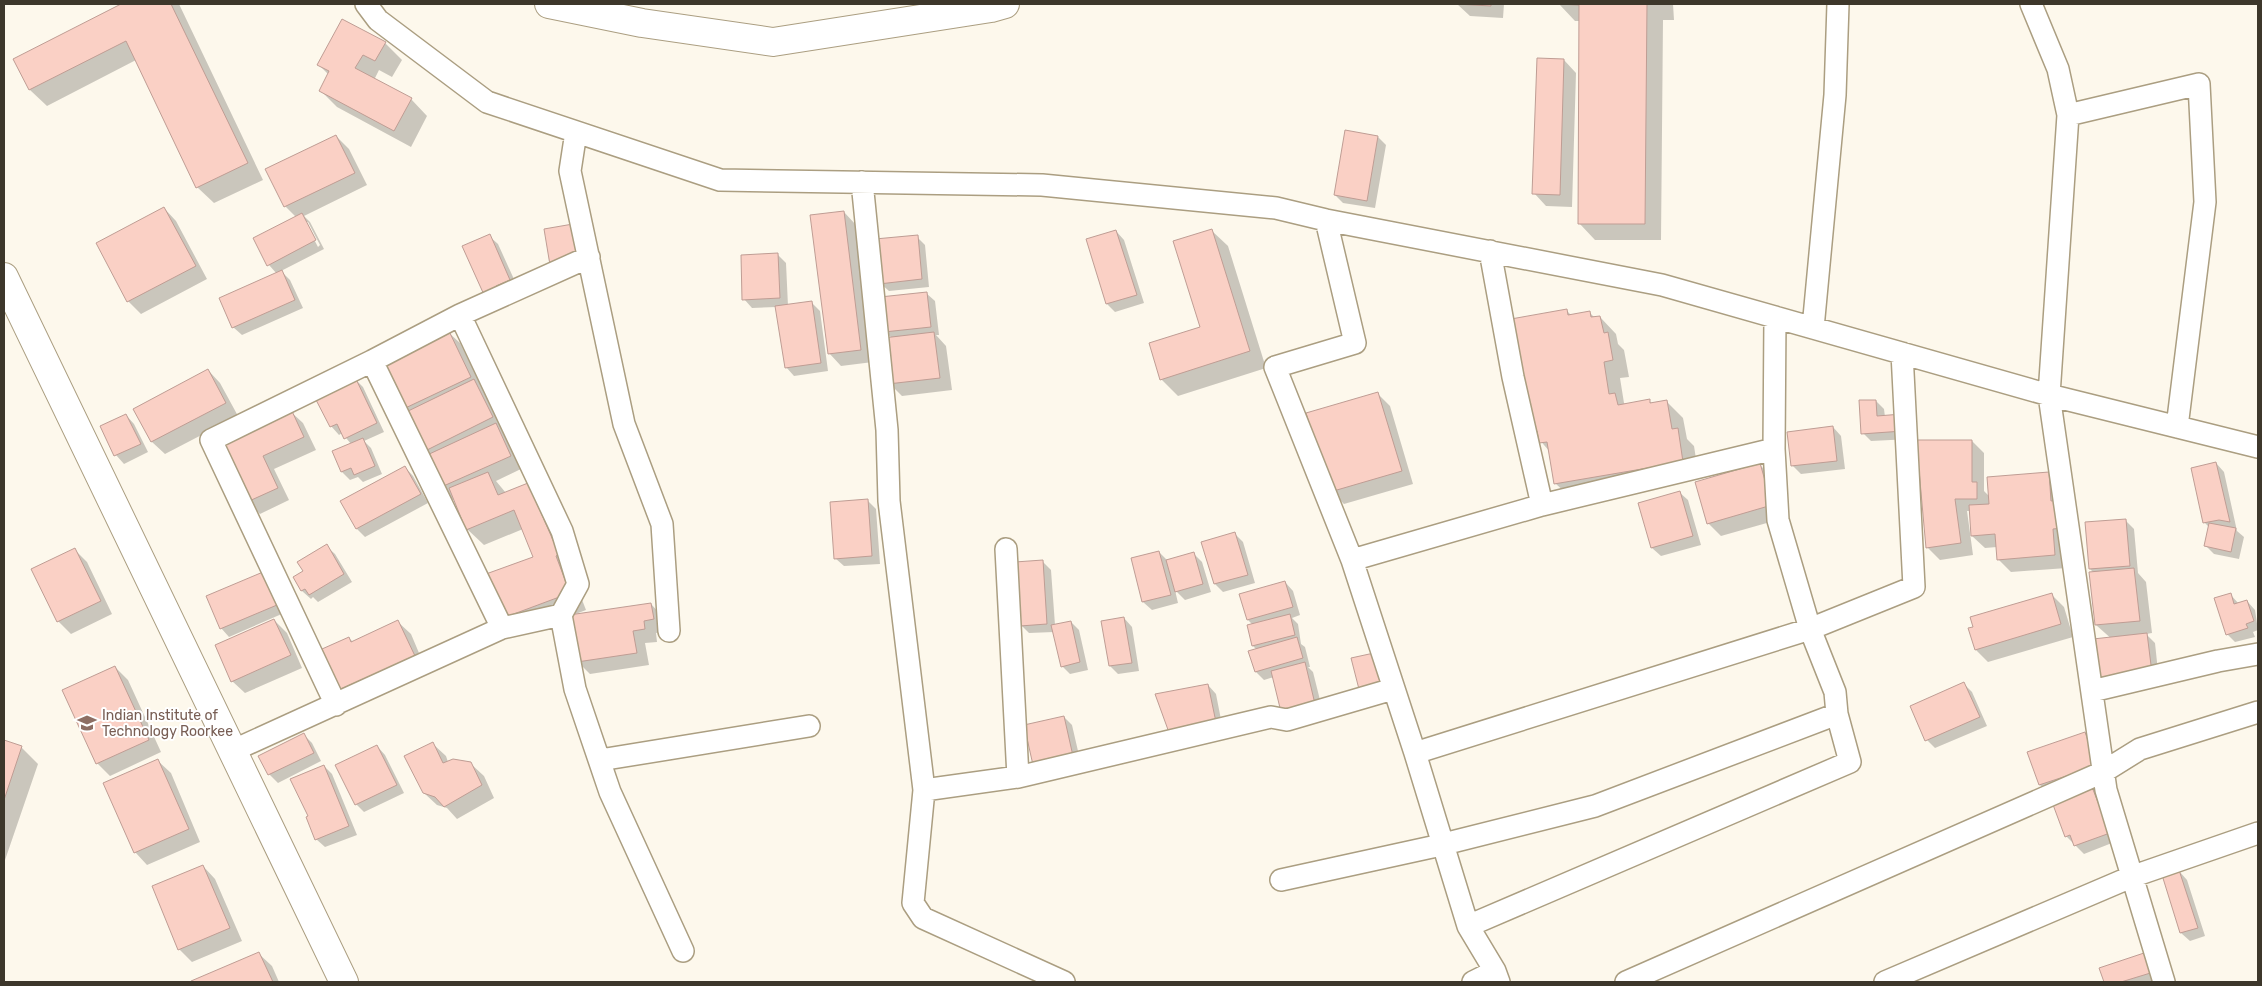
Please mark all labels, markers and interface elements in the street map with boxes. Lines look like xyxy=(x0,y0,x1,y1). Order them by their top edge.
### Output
place label: Indian Institute of Technology Roorkee xyxy=(102,707,233,740)
school or university icon: Indian Institute of Technology Roorkee xyxy=(76,712,98,734)

